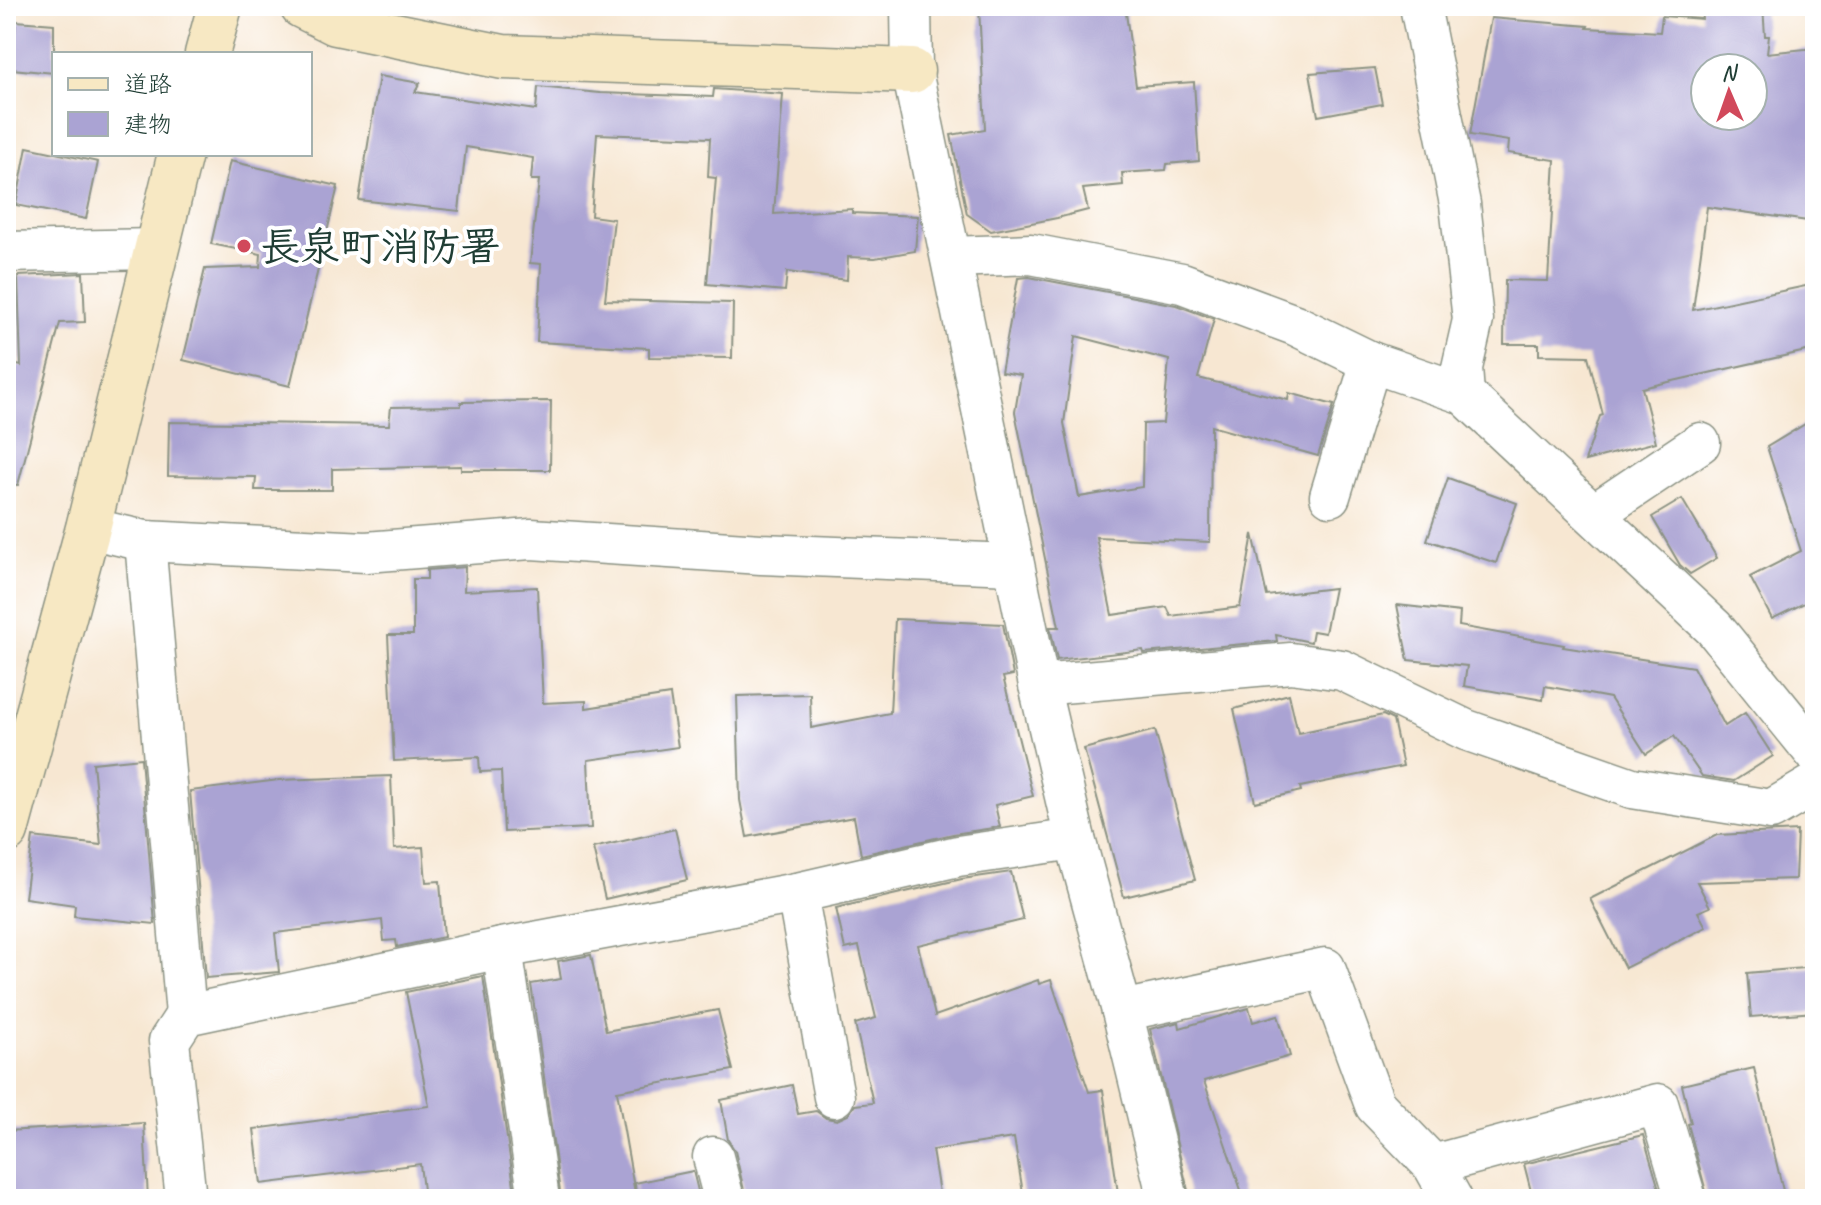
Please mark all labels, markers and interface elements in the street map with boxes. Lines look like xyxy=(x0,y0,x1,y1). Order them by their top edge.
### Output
legend xyxy=(52,52,312,156)
north arrow xyxy=(1689,52,1769,132)
text: N xyxy=(1721,59,1739,87)
text: 道路 xyxy=(124,69,172,99)
text: 建物 xyxy=(124,109,172,139)
place label: 長泉町消防署 xyxy=(260,222,500,272)
marker: 長泉町消防署 xyxy=(235,237,253,255)

